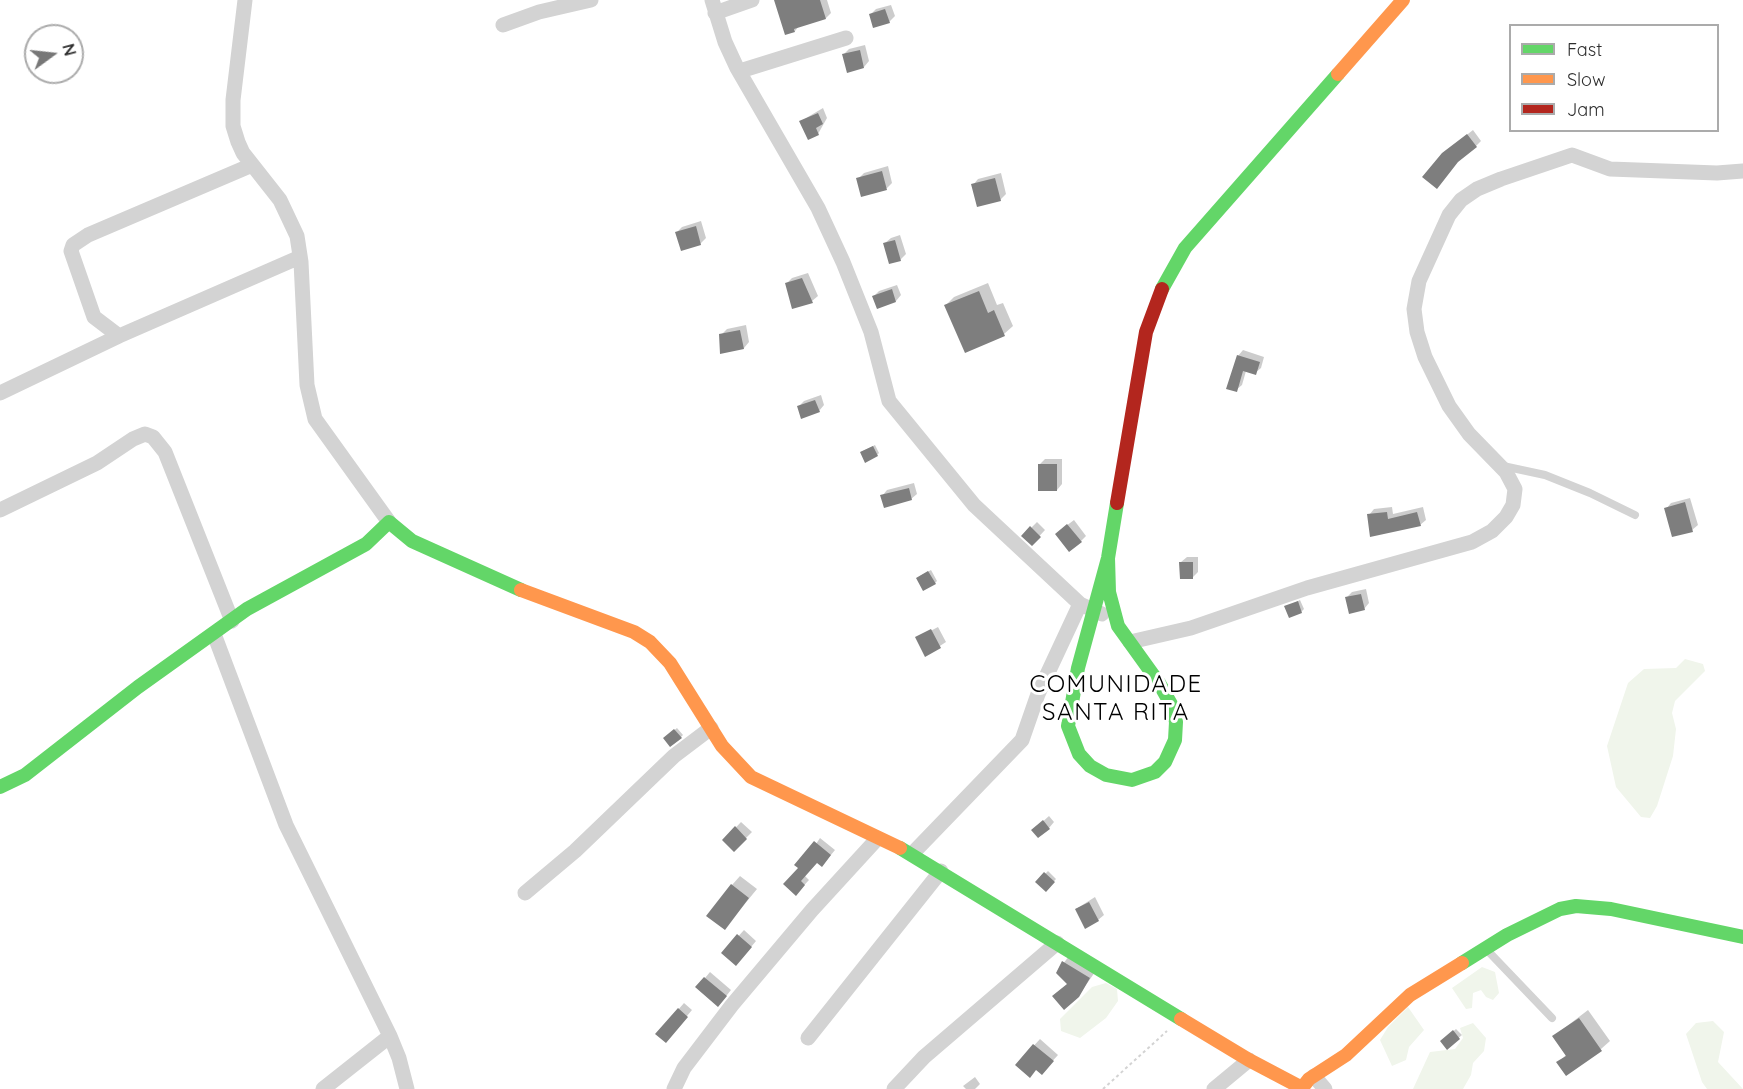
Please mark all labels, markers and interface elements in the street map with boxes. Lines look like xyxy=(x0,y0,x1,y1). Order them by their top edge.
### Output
north arrow xyxy=(24,24,84,84)
legend xyxy=(1509,24,1719,132)
text: Fast xyxy=(1567,38,1602,61)
text: N xyxy=(58,42,81,58)
text: Slow xyxy=(1567,68,1605,91)
text: Jam xyxy=(1567,98,1605,121)
district label: COMUNIDADE SANTA RITA xyxy=(1029,671,1203,727)

